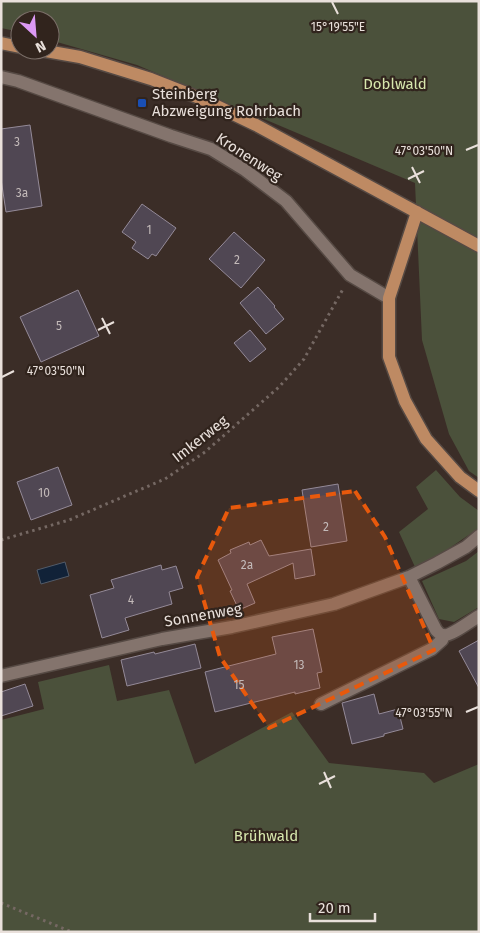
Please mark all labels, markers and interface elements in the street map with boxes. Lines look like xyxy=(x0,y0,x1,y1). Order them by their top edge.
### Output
north arrow xyxy=(10,10,60,60)
text: 15°19'55"E xyxy=(311,20,365,34)
text: N xyxy=(33,37,48,56)
park label: Doblwald xyxy=(363,75,427,93)
place label: Steinberg Abzweigung Rohrbach xyxy=(152,85,301,120)
marker: Steinberg Abzweigung Rohrbach xyxy=(136,97,148,109)
street label: Kronenweg xyxy=(212,129,286,185)
house number: 3 xyxy=(14,135,20,149)
text: 47°03'50"N xyxy=(395,144,453,158)
house number: 3a xyxy=(16,186,28,200)
house number: 1 xyxy=(146,223,152,237)
house number: 2 xyxy=(234,253,240,267)
house number: 5 xyxy=(56,319,62,333)
text: 47°03'50"N xyxy=(27,364,85,378)
street label: Imkerweg xyxy=(169,412,232,466)
house number: 10 xyxy=(38,486,50,500)
house number: 2 xyxy=(323,520,329,534)
house number: 2a xyxy=(241,558,253,572)
house number: 4 xyxy=(128,593,135,607)
street label: Sonnenweg xyxy=(163,599,243,631)
house number: 13 xyxy=(293,658,305,672)
house number: 15 xyxy=(233,678,245,692)
text: 47°03'55"N xyxy=(395,706,453,720)
park label: Brühwald xyxy=(234,827,298,845)
scale bar xyxy=(310,890,375,922)
text: 20 m xyxy=(318,899,351,917)

